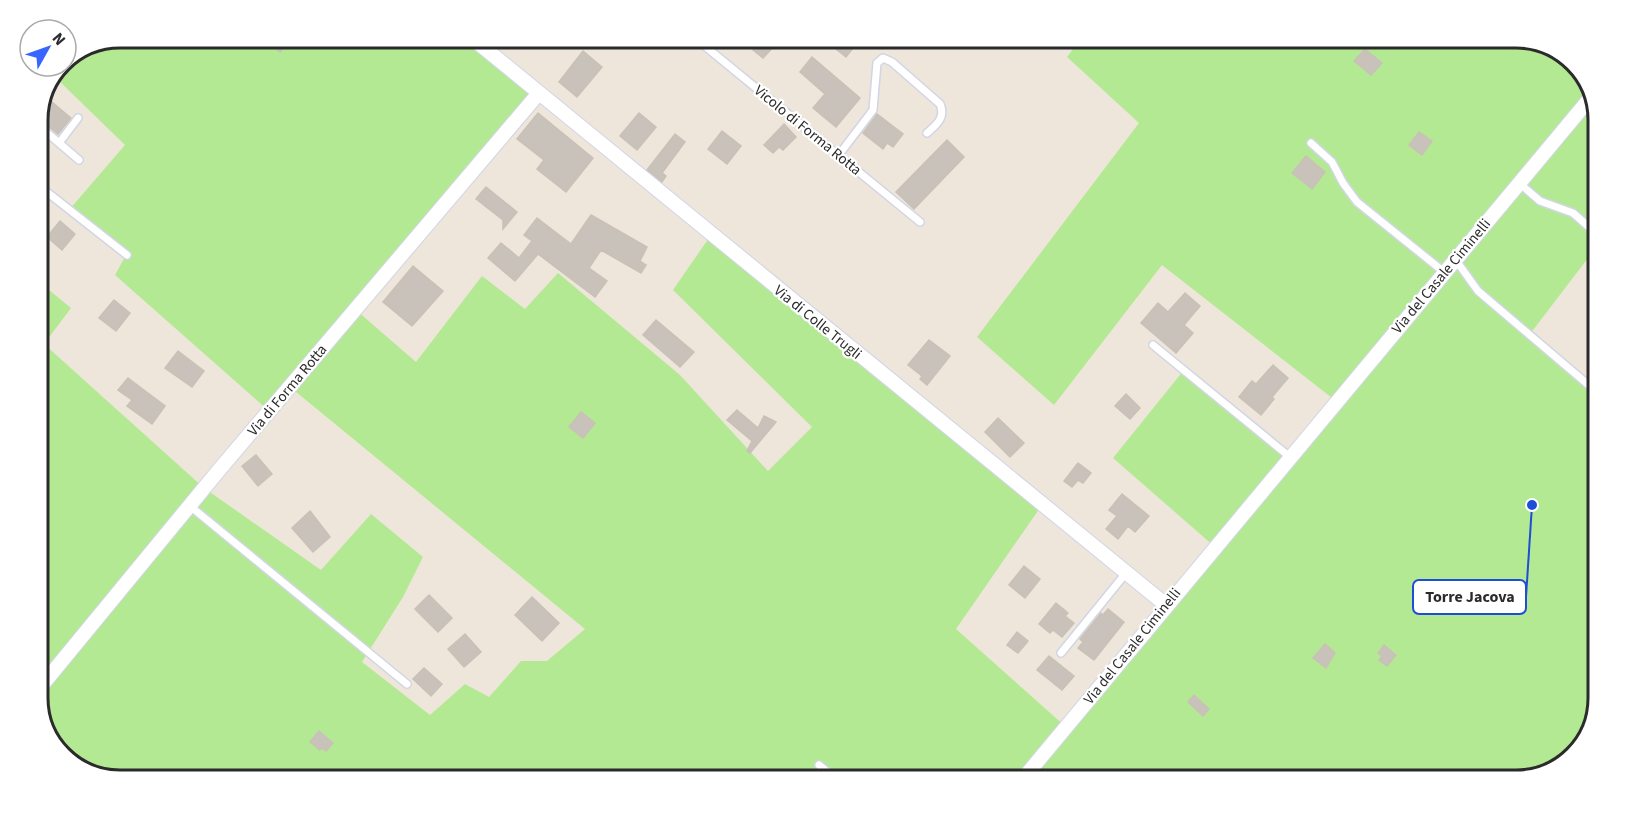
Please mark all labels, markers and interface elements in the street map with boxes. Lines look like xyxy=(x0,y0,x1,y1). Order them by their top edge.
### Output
north arrow xyxy=(18,18,78,78)
text: N xyxy=(47,28,71,50)
street label: Vicolo di Forma Rotta xyxy=(749,80,866,180)
street label: Via del Casale Ciminelli xyxy=(1387,214,1496,338)
street label: Via di Colle Trugli xyxy=(769,280,866,364)
street label: Via di Forma Rotta xyxy=(243,340,332,441)
callout: Torre Jacova xyxy=(1413,580,1526,614)
street label: Via del Casale Ciminelli xyxy=(1079,584,1186,709)
text: Torre Jacova xyxy=(1425,586,1515,608)

